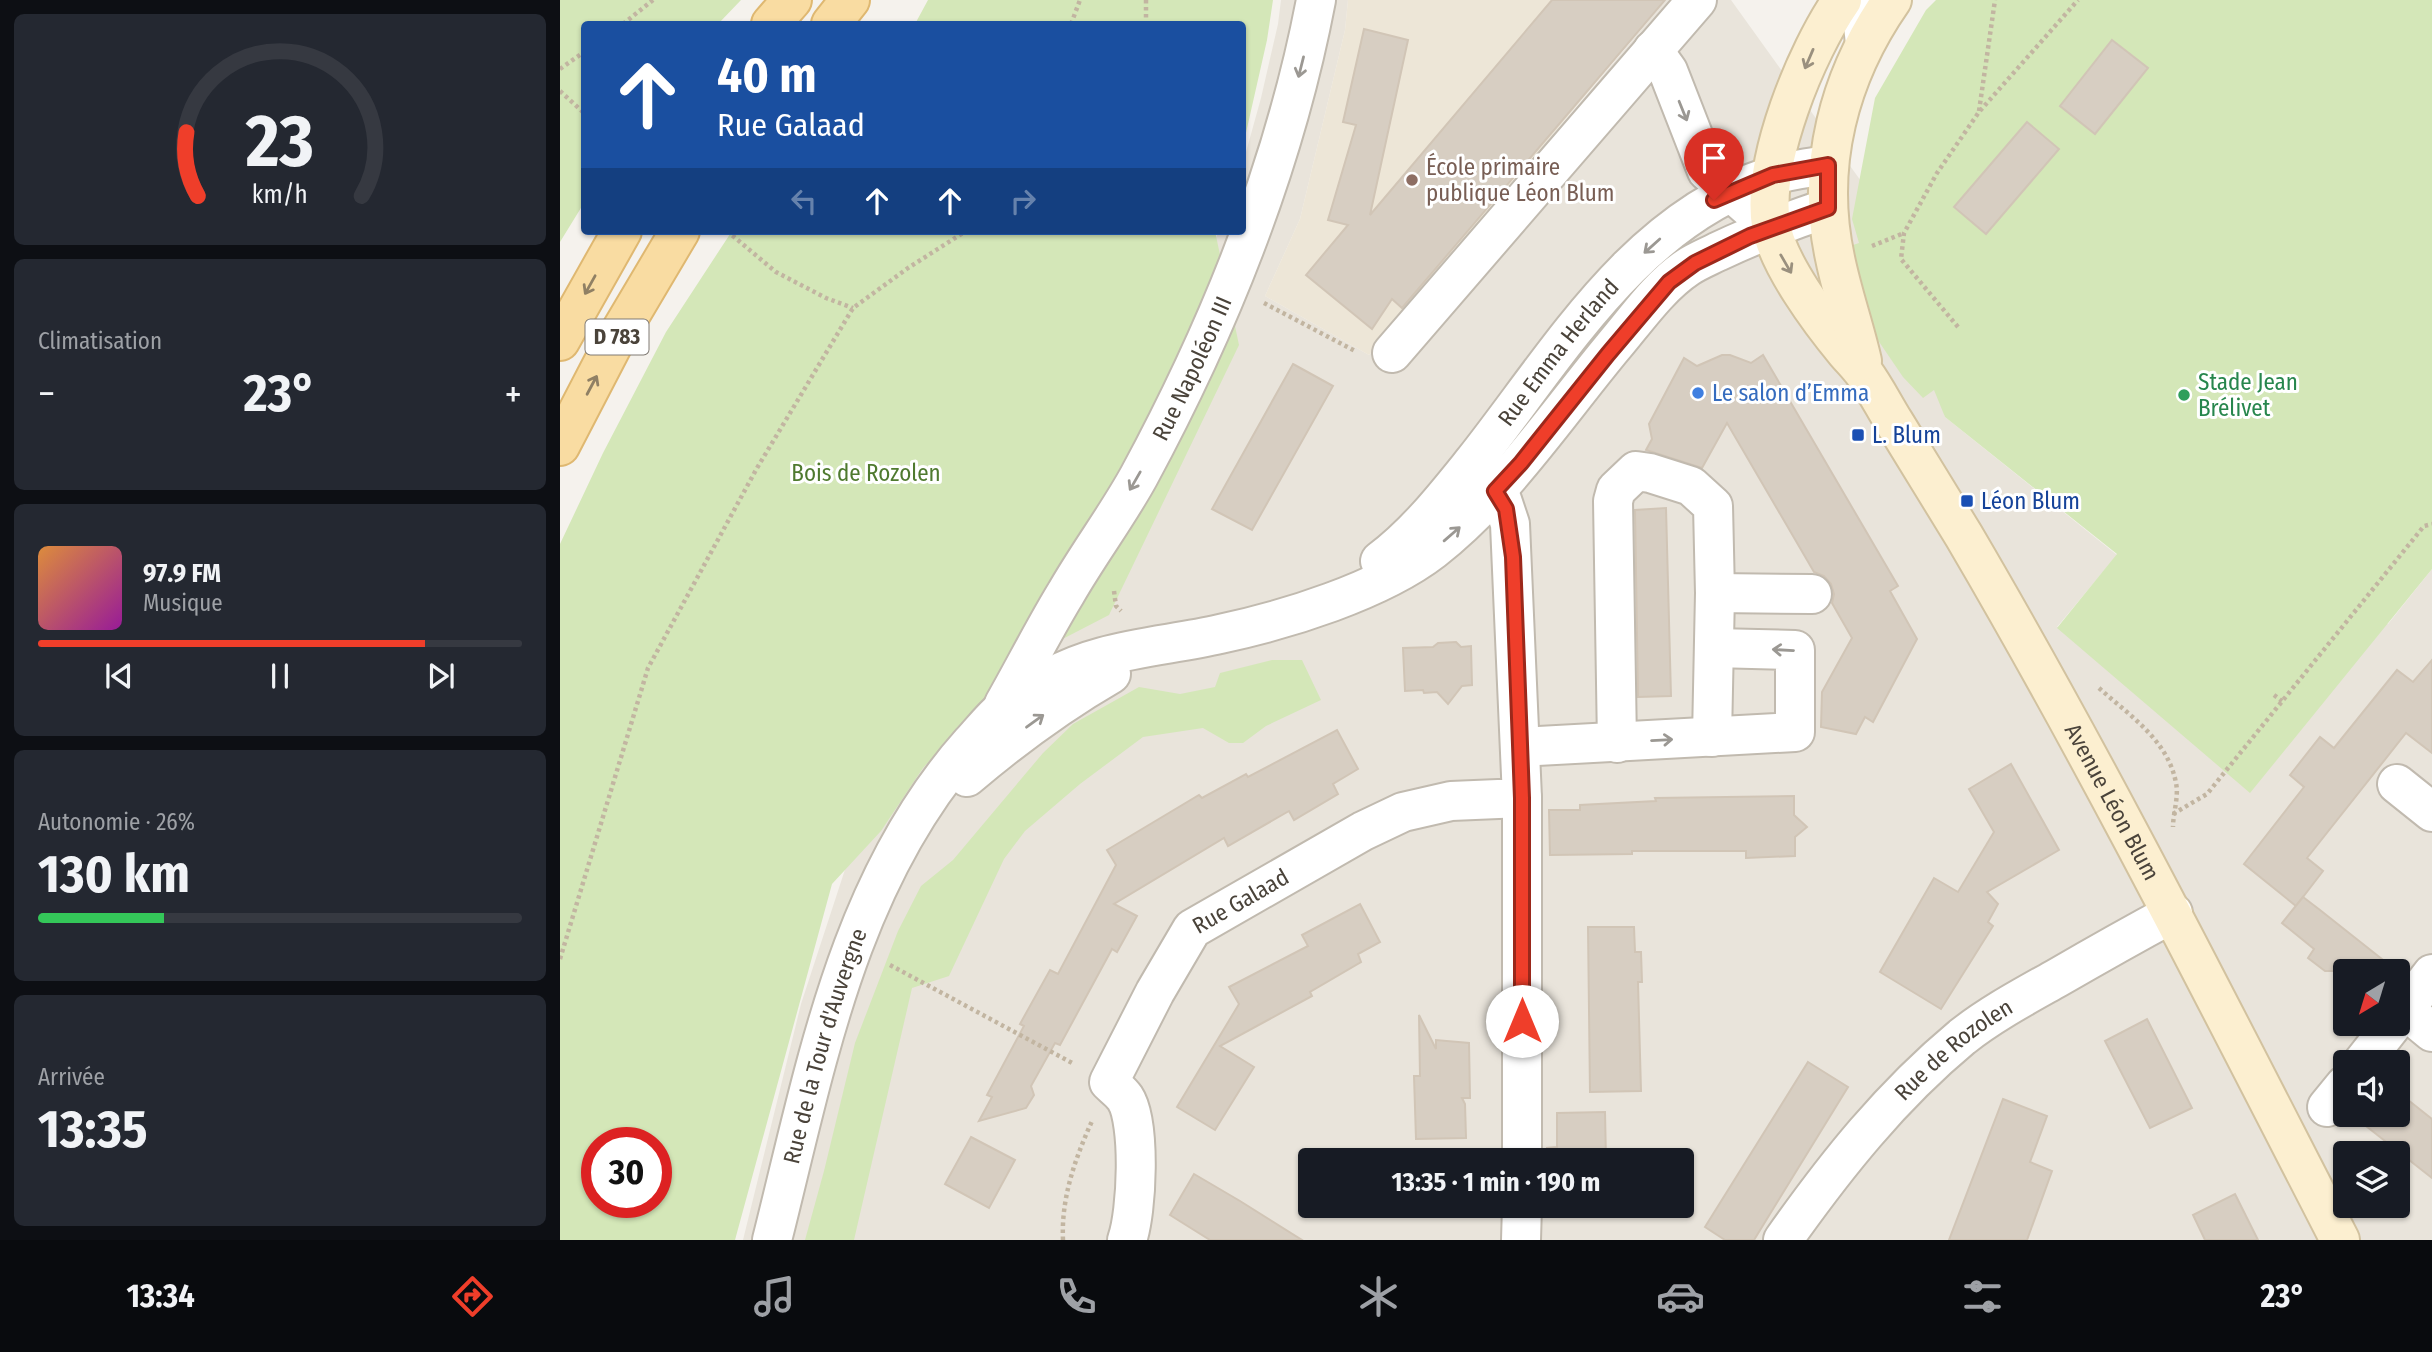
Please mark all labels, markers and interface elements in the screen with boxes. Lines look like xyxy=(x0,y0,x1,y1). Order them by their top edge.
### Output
text: 40 m xyxy=(717,46,817,105)
one-way arrow xyxy=(1802,48,1815,70)
icon: ahead xyxy=(602,49,693,140)
one-way arrow xyxy=(1294,55,1307,78)
text: 23 xyxy=(245,98,314,185)
one-way arrow xyxy=(1678,99,1691,121)
text: Rue Galaad xyxy=(717,106,865,144)
pin xyxy=(1684,128,1744,200)
icon: arrive xyxy=(1695,139,1733,177)
place label: École primaire publique Léon Blum xyxy=(1426,152,1615,207)
marker: École primaire publique Léon Blum xyxy=(1404,172,1420,188)
text: km/h xyxy=(252,179,308,209)
icon: left xyxy=(785,182,823,220)
icon: ahead xyxy=(858,182,896,220)
icon: ahead xyxy=(931,182,969,220)
icon: right xyxy=(1004,182,1042,220)
one-way arrow xyxy=(1643,238,1661,254)
one-way arrow xyxy=(1779,254,1793,274)
street label: Rue Emma Herland xyxy=(1492,273,1624,431)
one-way arrow xyxy=(583,275,597,295)
street label: Rue Napoléon III xyxy=(1146,292,1238,445)
road number: D 783 xyxy=(585,320,648,354)
text: Climatisation xyxy=(38,327,162,355)
text: 23° xyxy=(243,362,316,425)
place label: Stade Jean Brélivet xyxy=(2198,368,2298,422)
text: − xyxy=(38,371,55,417)
text: + xyxy=(505,371,522,417)
one-way arrow xyxy=(585,375,599,396)
place label: Le salon d’Emma xyxy=(1712,379,1869,407)
marker: Le salon d’Emma xyxy=(1690,385,1706,401)
marker: Stade Jean Brélivet xyxy=(2176,387,2192,403)
place label: L. Blum xyxy=(1872,421,1941,449)
marker: L. Blum xyxy=(1850,427,1866,443)
park label: Bois de Rozolen xyxy=(791,459,941,487)
one-way arrow xyxy=(1128,471,1142,491)
place label: Léon Blum xyxy=(1981,487,2080,515)
marker: Léon Blum xyxy=(1959,493,1975,509)
one-way arrow xyxy=(1443,526,1461,542)
text: 97.9 FM xyxy=(143,558,221,589)
text: Musique xyxy=(143,589,223,617)
one-way arrow xyxy=(1772,643,1795,656)
icon: previous xyxy=(100,657,138,695)
icon: pause xyxy=(261,657,299,695)
icon: next xyxy=(422,657,460,695)
one-way arrow xyxy=(1025,714,1044,729)
street label: Avenue Léon Blum xyxy=(2059,719,2166,885)
one-way arrow xyxy=(1650,734,1673,747)
text: Autonomie · 26% xyxy=(38,808,195,836)
text: 130 km xyxy=(38,843,190,906)
street label: Rue Galaad xyxy=(1187,863,1294,940)
street label: Rue de la Tour d'Auvergne xyxy=(777,924,873,1167)
north arrow xyxy=(2333,959,2410,1036)
map controls xyxy=(2333,959,2410,1218)
position arrow xyxy=(1485,984,1559,1058)
street label: Rue de Rozolen xyxy=(1888,993,2017,1106)
button: sound xyxy=(2333,1050,2410,1127)
text: Arrivée xyxy=(38,1063,105,1091)
text: 13:35 xyxy=(38,1098,147,1161)
speed limit sign: 30 xyxy=(581,1127,672,1218)
button: layers xyxy=(2333,1141,2410,1218)
text: 13:35 · 1 min · 190 m xyxy=(1392,1167,1600,1198)
icon: directions xyxy=(448,1272,497,1321)
icon: music xyxy=(750,1272,799,1321)
icon: phone xyxy=(1052,1272,1101,1321)
icon: climate xyxy=(1354,1272,1403,1321)
icon: car xyxy=(1656,1272,1705,1321)
icon: filters xyxy=(1958,1272,2007,1321)
text: 13:34 xyxy=(127,1277,195,1315)
text: 23° xyxy=(2260,1277,2305,1315)

